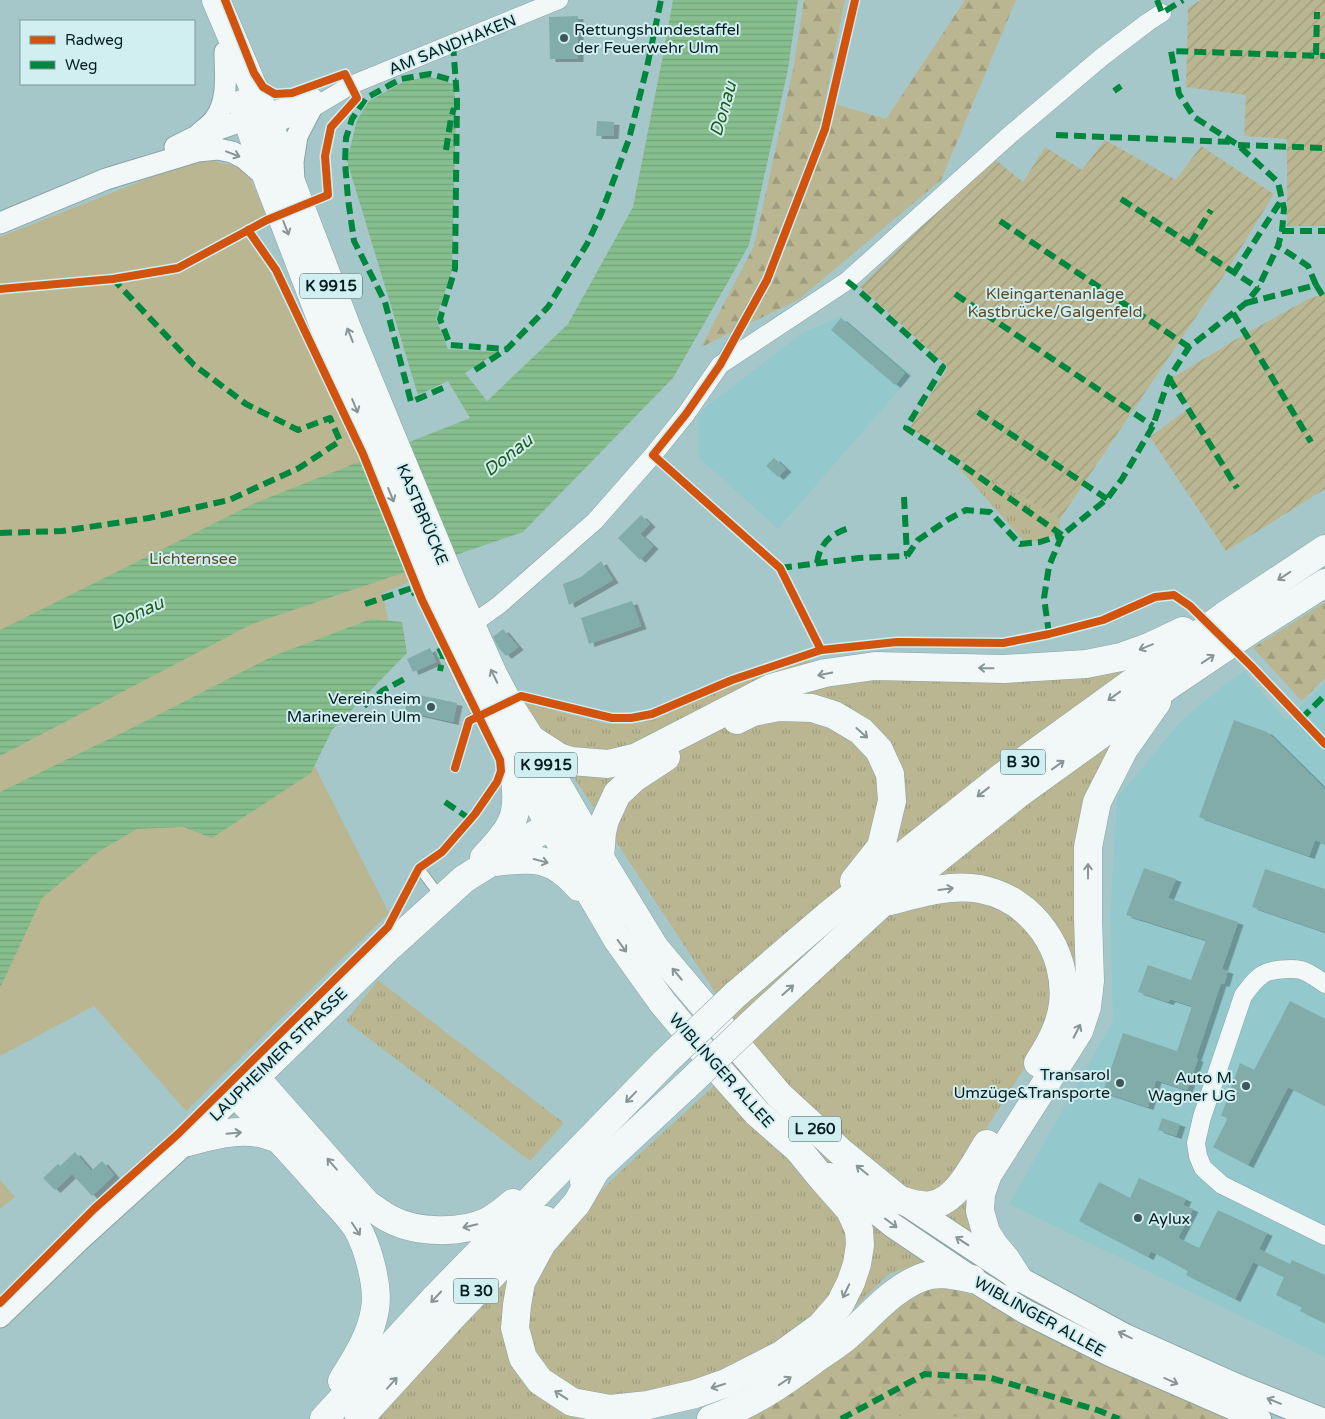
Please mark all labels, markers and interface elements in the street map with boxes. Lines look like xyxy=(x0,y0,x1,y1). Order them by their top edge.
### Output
street label: AM SANDHAKEN xyxy=(386,10,519,80)
legend xyxy=(20,20,195,85)
place label: Rettungshundestaffel der Feuerwehr Ulm xyxy=(574,20,740,58)
text: Radweg xyxy=(65,31,123,49)
marker: Rettungshundestaffel der Feuerwehr Ulm xyxy=(558,32,570,44)
text: Weg xyxy=(65,56,97,74)
water label: Donau xyxy=(705,78,742,139)
one-way arrow xyxy=(225,150,240,159)
one-way arrow xyxy=(282,220,292,235)
road number: K 9915 xyxy=(300,274,362,298)
park label: Kleingartenanlage Kastbrücke/Galgenfeld xyxy=(967,284,1143,322)
one-way arrow xyxy=(345,328,354,343)
one-way arrow xyxy=(352,399,361,414)
water label: Donau xyxy=(479,428,538,481)
street label: KASTBRÜCKE xyxy=(392,461,452,568)
one-way arrow xyxy=(387,487,397,502)
park label: Lichternsee xyxy=(149,549,237,569)
one-way arrow xyxy=(1277,570,1291,581)
water label: Donau xyxy=(107,591,168,634)
one-way arrow xyxy=(1139,643,1154,653)
one-way arrow xyxy=(1201,654,1215,664)
one-way arrow xyxy=(979,664,995,673)
one-way arrow xyxy=(489,669,499,684)
one-way arrow xyxy=(817,669,833,679)
place label: Vereinsheim Marineverein Ulm xyxy=(287,689,421,727)
one-way arrow xyxy=(1107,691,1121,701)
marker: Vereinsheim Marineverein Ulm xyxy=(425,701,437,713)
one-way arrow xyxy=(856,727,869,739)
road number: B 30 xyxy=(1000,750,1046,774)
road number: K 9915 xyxy=(515,752,577,778)
one-way arrow xyxy=(1051,760,1064,771)
one-way arrow xyxy=(977,787,990,798)
one-way arrow xyxy=(532,857,548,866)
one-way arrow xyxy=(1083,863,1093,880)
one-way arrow xyxy=(938,884,954,894)
one-way arrow xyxy=(616,939,627,952)
one-way arrow xyxy=(671,968,682,981)
street label: LAUPHEIMER STRASSE xyxy=(206,984,352,1126)
one-way arrow xyxy=(782,984,795,996)
street label: WIBLINGER ALLEE xyxy=(665,1009,778,1132)
one-way arrow xyxy=(1072,1024,1082,1039)
place label: Transarol Umzüge&Transporte xyxy=(953,1065,1110,1103)
place label: Auto M. Wagner UG xyxy=(1148,1068,1236,1106)
marker: Transarol Umzüge&Transporte xyxy=(1114,1077,1126,1089)
marker: Auto M. Wagner UG xyxy=(1240,1080,1252,1092)
one-way arrow xyxy=(625,1090,637,1103)
road number: L 260 xyxy=(789,1116,841,1142)
one-way arrow xyxy=(226,1128,242,1138)
one-way arrow xyxy=(326,1158,338,1171)
one-way arrow xyxy=(856,1164,869,1175)
place label: Aylux xyxy=(1148,1209,1190,1229)
marker: Aylux xyxy=(1132,1212,1144,1224)
one-way arrow xyxy=(884,1218,898,1228)
one-way arrow xyxy=(351,1221,361,1235)
one-way arrow xyxy=(462,1222,478,1231)
one-way arrow xyxy=(955,1236,969,1246)
street label: WIBLINGER ALLEE xyxy=(970,1272,1109,1361)
road number: B 30 xyxy=(454,1278,498,1304)
one-way arrow xyxy=(841,1283,850,1298)
one-way arrow xyxy=(430,1291,442,1304)
one-way arrow xyxy=(1118,1330,1133,1340)
one-way arrow xyxy=(386,1376,398,1389)
one-way arrow xyxy=(778,1376,792,1386)
one-way arrow xyxy=(1163,1377,1178,1387)
one-way arrow xyxy=(711,1382,727,1391)
one-way arrow xyxy=(555,1390,569,1400)
one-way arrow xyxy=(1266,1395,1281,1404)

